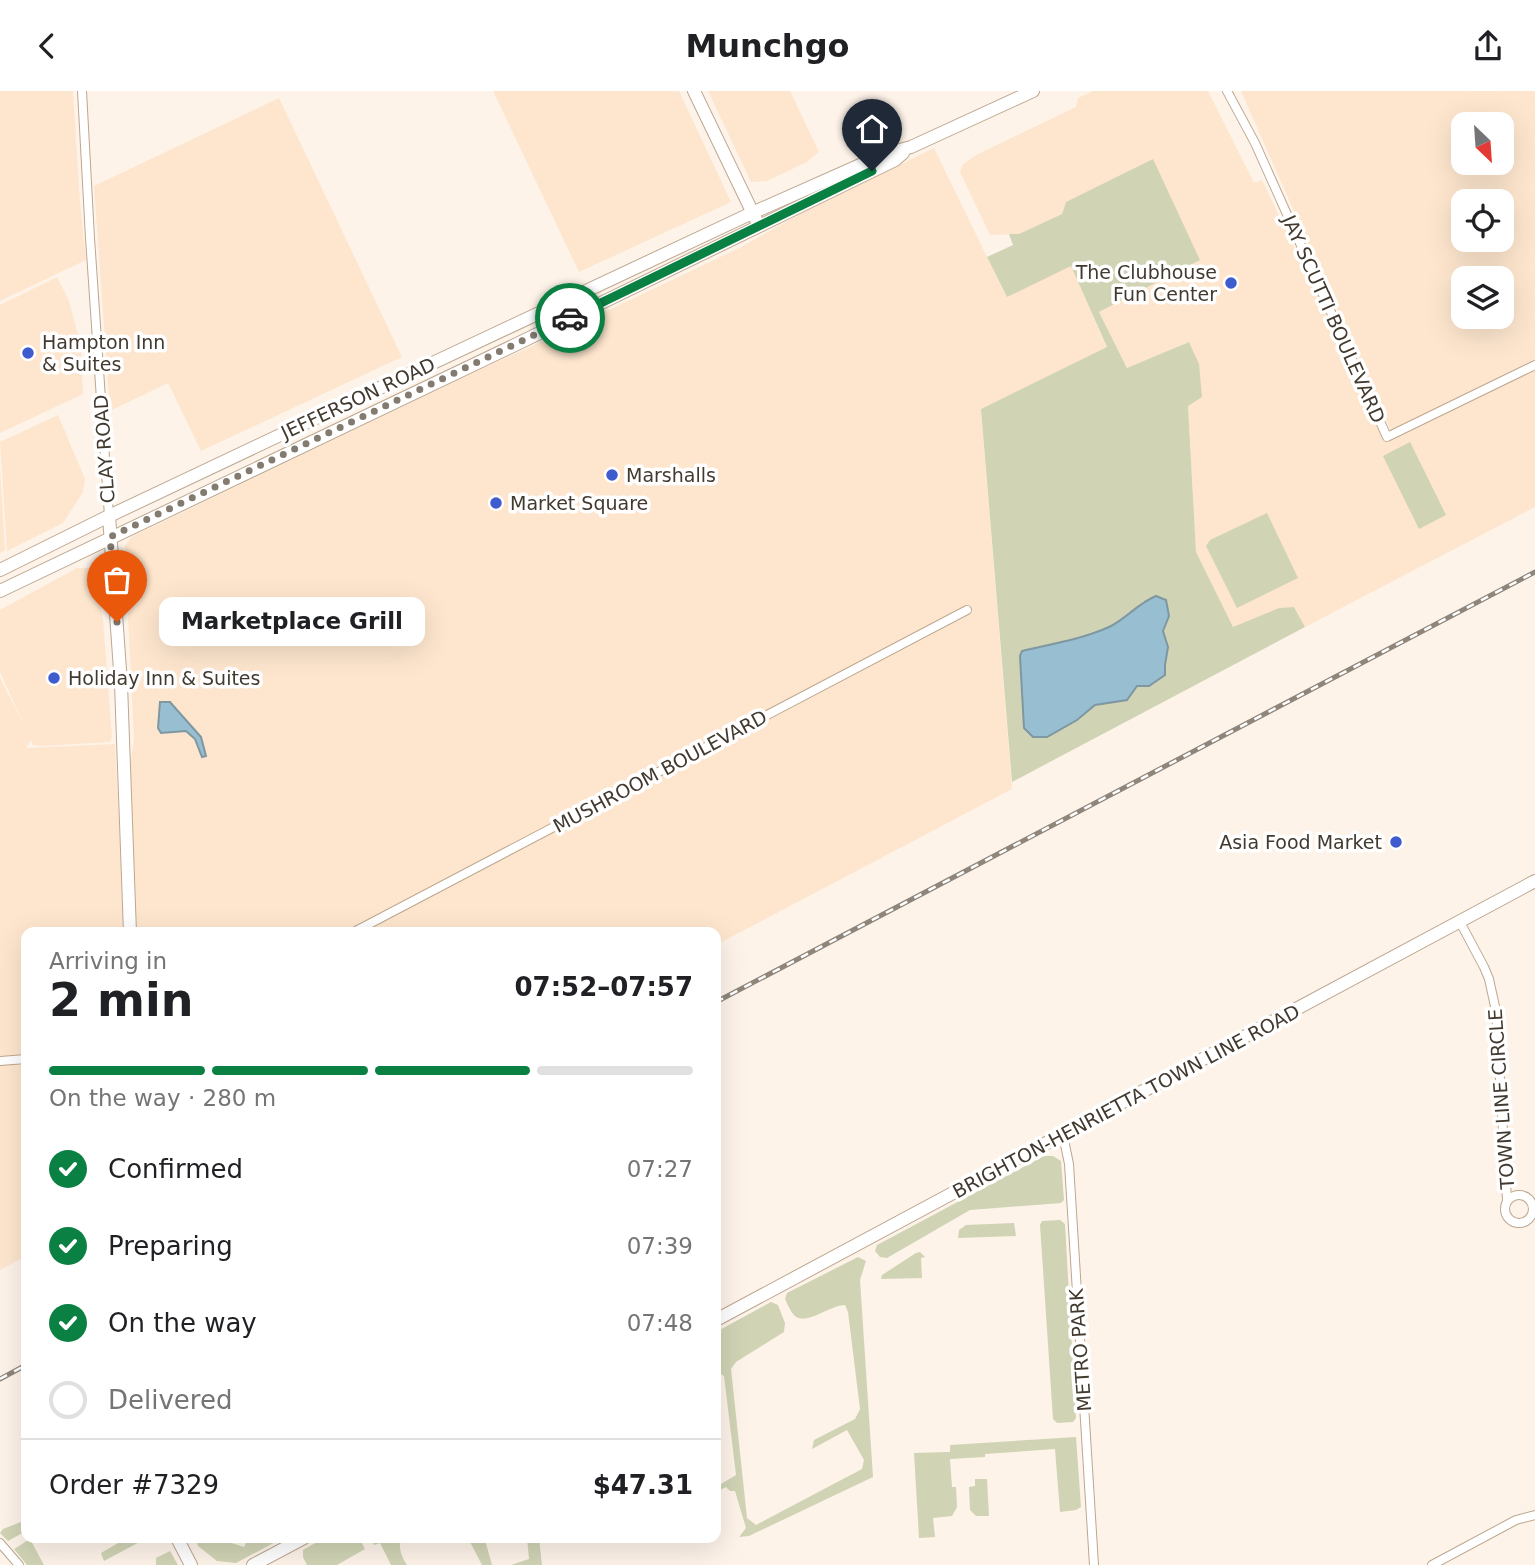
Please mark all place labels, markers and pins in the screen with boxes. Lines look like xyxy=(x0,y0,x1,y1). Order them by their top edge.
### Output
pin xyxy=(842,99,902,171)
place label: The Clubhouse Fun Center xyxy=(1075,261,1217,305)
marker: The Clubhouse Fun Center xyxy=(1223,275,1239,291)
place label: Hampton Inn & Suites xyxy=(42,331,165,375)
marker: Hampton Inn & Suites xyxy=(20,345,36,361)
place label: Marshalls xyxy=(626,464,716,486)
marker: Marshalls xyxy=(604,467,620,483)
place label: Market Square xyxy=(510,492,648,514)
marker: Market Square xyxy=(488,495,504,511)
pin xyxy=(87,550,147,622)
callout: Marketplace Grill xyxy=(159,597,425,647)
place label: Holiday Inn & Suites xyxy=(68,667,260,689)
marker: Holiday Inn & Suites xyxy=(46,670,62,686)
place label: Asia Food Market xyxy=(1219,831,1382,853)
marker: Asia Food Market xyxy=(1388,834,1404,850)

